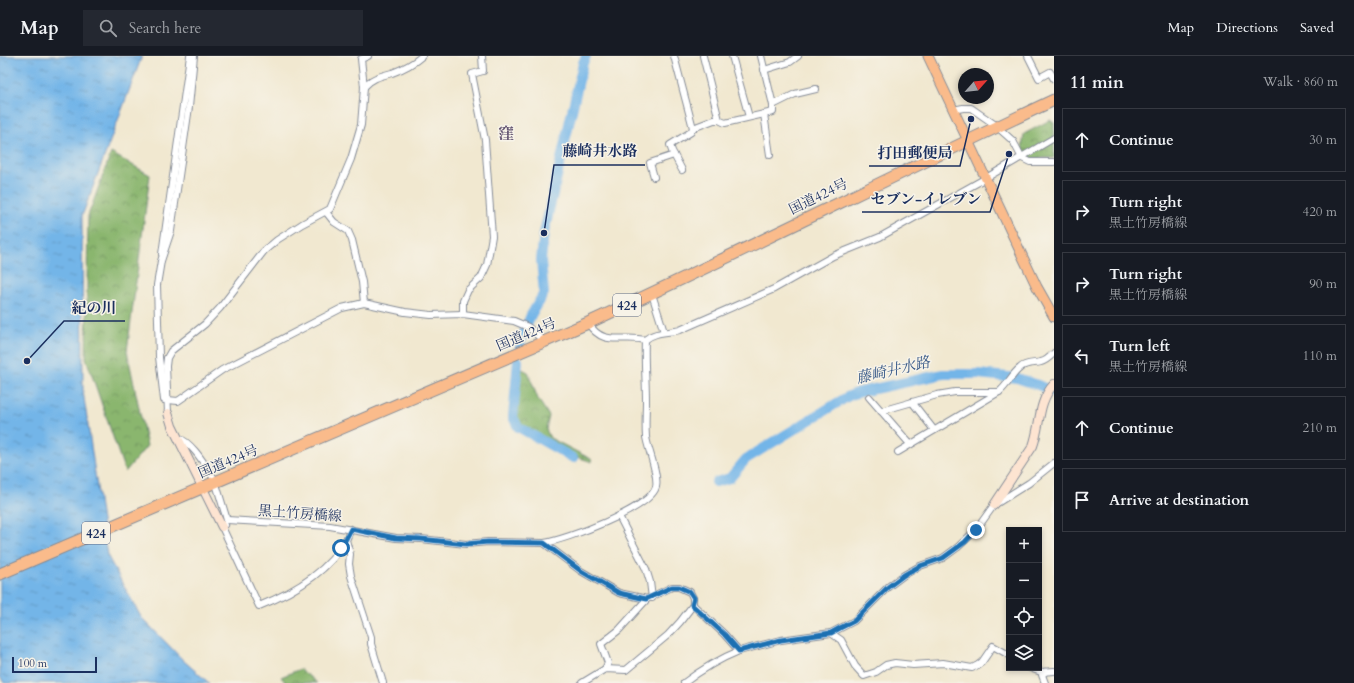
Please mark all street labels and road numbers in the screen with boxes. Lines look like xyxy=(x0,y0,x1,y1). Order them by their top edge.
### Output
street label: 国道424号 xyxy=(786,174,851,219)
road number: 424 xyxy=(613,294,641,316)
street label: 国道424号 xyxy=(493,313,559,356)
street label: 国道424号 xyxy=(195,440,261,483)
street label: 黒土竹房橋線 xyxy=(257,501,343,526)
road number: 424 xyxy=(82,522,110,544)

